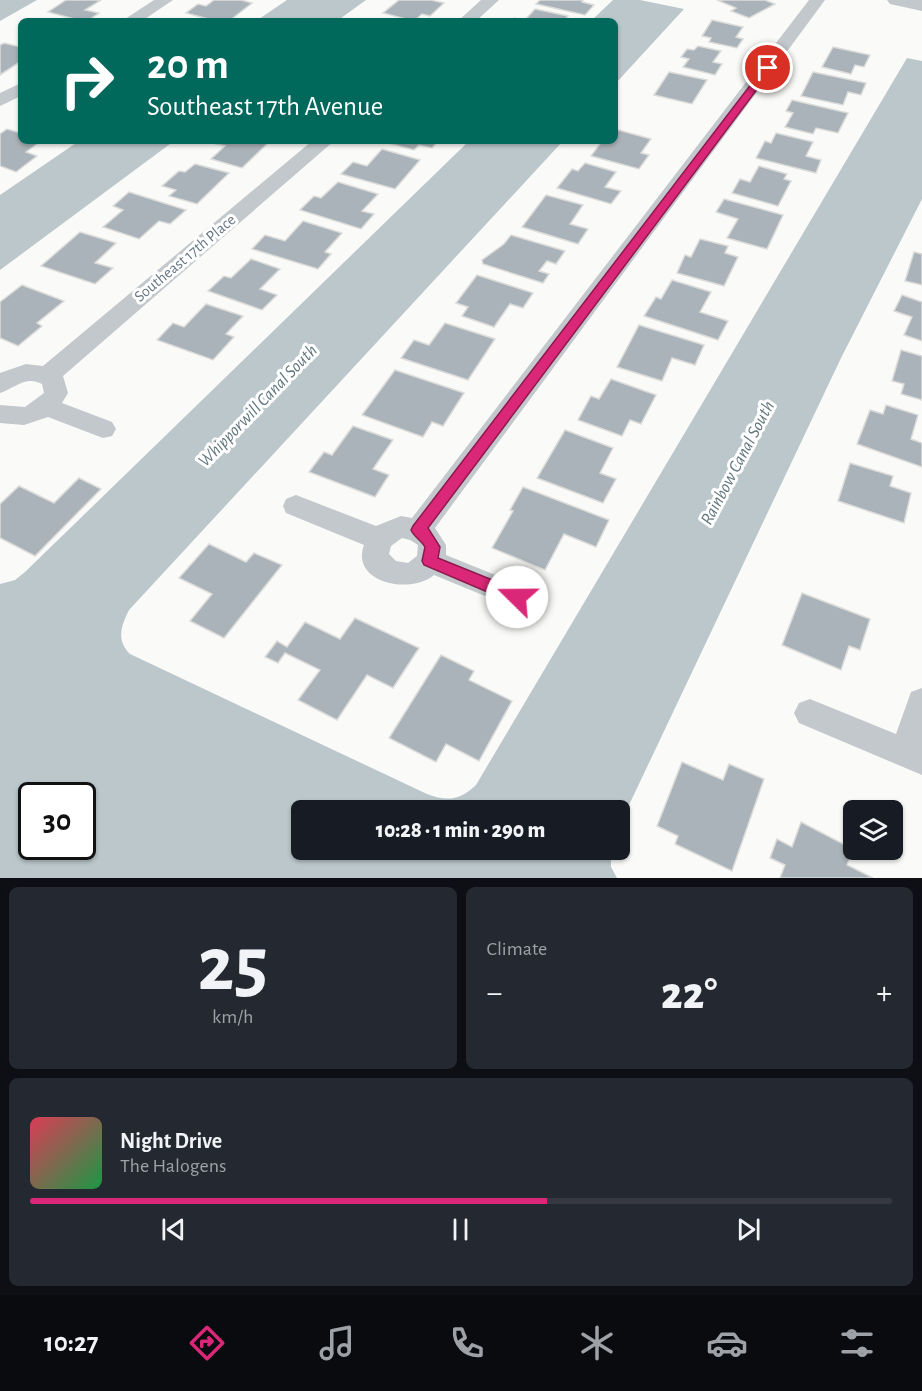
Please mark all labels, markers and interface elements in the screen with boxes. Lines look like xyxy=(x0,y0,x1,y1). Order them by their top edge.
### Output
icon: right xyxy=(48,42,126,120)
pin xyxy=(742,42,793,93)
text: 20 m xyxy=(147,44,229,86)
icon: arrive xyxy=(751,51,784,84)
text: Southeast 17th Avenue xyxy=(147,93,383,120)
street label: Southeast 17th Place xyxy=(131,211,239,305)
water label: Whipporwill Canal South xyxy=(195,341,321,471)
water label: Rainbow Canal South xyxy=(698,398,778,528)
position arrow xyxy=(485,565,549,629)
speed limit sign: 30 xyxy=(18,782,96,860)
map controls xyxy=(843,800,903,860)
button: layers xyxy=(843,800,903,860)
text: 10:28 · 1 min · 290 m xyxy=(376,819,545,841)
text: 25 xyxy=(198,927,268,1005)
text: Climate xyxy=(487,939,547,959)
text: 22° xyxy=(661,972,717,1017)
text: − xyxy=(487,977,502,1010)
text: + xyxy=(876,977,892,1010)
text: km/h xyxy=(212,1007,253,1027)
text: Night Drive xyxy=(120,1130,222,1152)
text: The Halogens xyxy=(120,1156,226,1176)
icon: previous xyxy=(157,1213,190,1246)
icon: pause xyxy=(444,1213,477,1246)
icon: next xyxy=(732,1213,765,1246)
icon: directions xyxy=(186,1322,228,1364)
icon: music xyxy=(316,1322,358,1364)
icon: phone xyxy=(446,1322,488,1364)
icon: climate xyxy=(576,1322,618,1364)
icon: car xyxy=(706,1322,748,1364)
icon: filters xyxy=(836,1322,878,1364)
text: 10:27 xyxy=(44,1329,98,1356)

